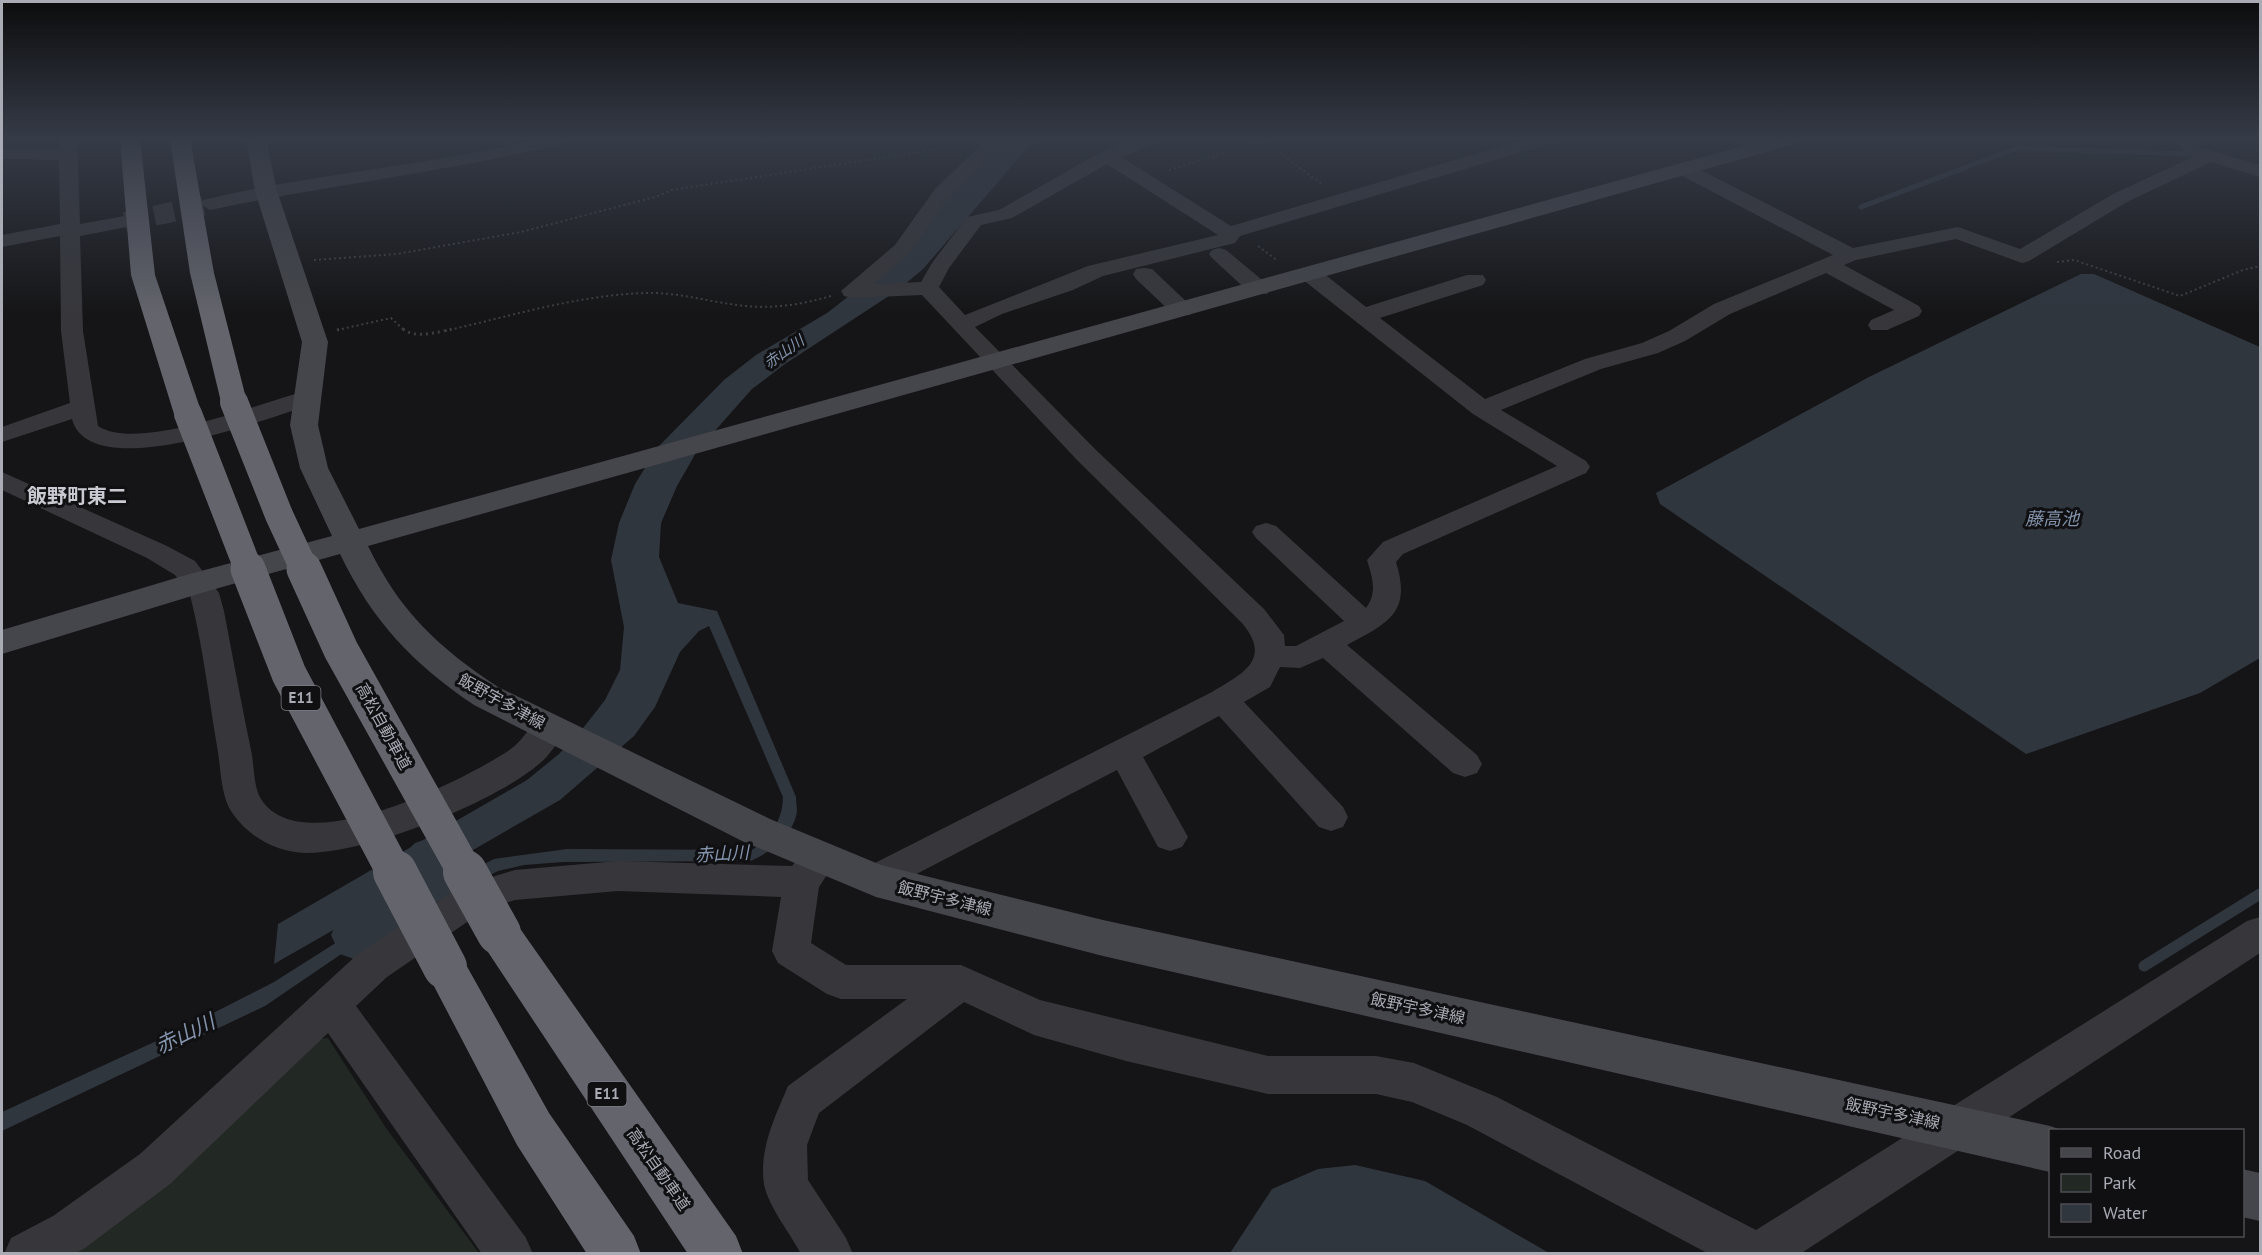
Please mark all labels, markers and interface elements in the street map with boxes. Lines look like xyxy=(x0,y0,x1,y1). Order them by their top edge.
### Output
water label: 赤山川 xyxy=(760,330,809,372)
district label: 飯野町東二 xyxy=(27,483,127,509)
water label: 藤高池 xyxy=(2025,507,2081,530)
street label: 飯野宇多津線 xyxy=(455,669,549,733)
street label: 高松自動車道 xyxy=(352,679,416,773)
road number: E11 xyxy=(282,686,320,710)
water label: 赤山川 xyxy=(694,840,752,866)
street label: 飯野宇多津線 xyxy=(896,877,994,919)
street label: 飯野宇多津線 xyxy=(1369,988,1467,1028)
water label: 赤山川 xyxy=(151,1007,221,1059)
road number: E11 xyxy=(588,1082,626,1106)
street label: 飯野宇多津線 xyxy=(1844,1093,1942,1133)
street label: 高松自動車道 xyxy=(623,1124,695,1214)
legend xyxy=(2049,1129,2244,1237)
text: Road xyxy=(2103,1141,2141,1164)
text: Park xyxy=(2103,1171,2136,1194)
text: Water xyxy=(2103,1201,2147,1224)

